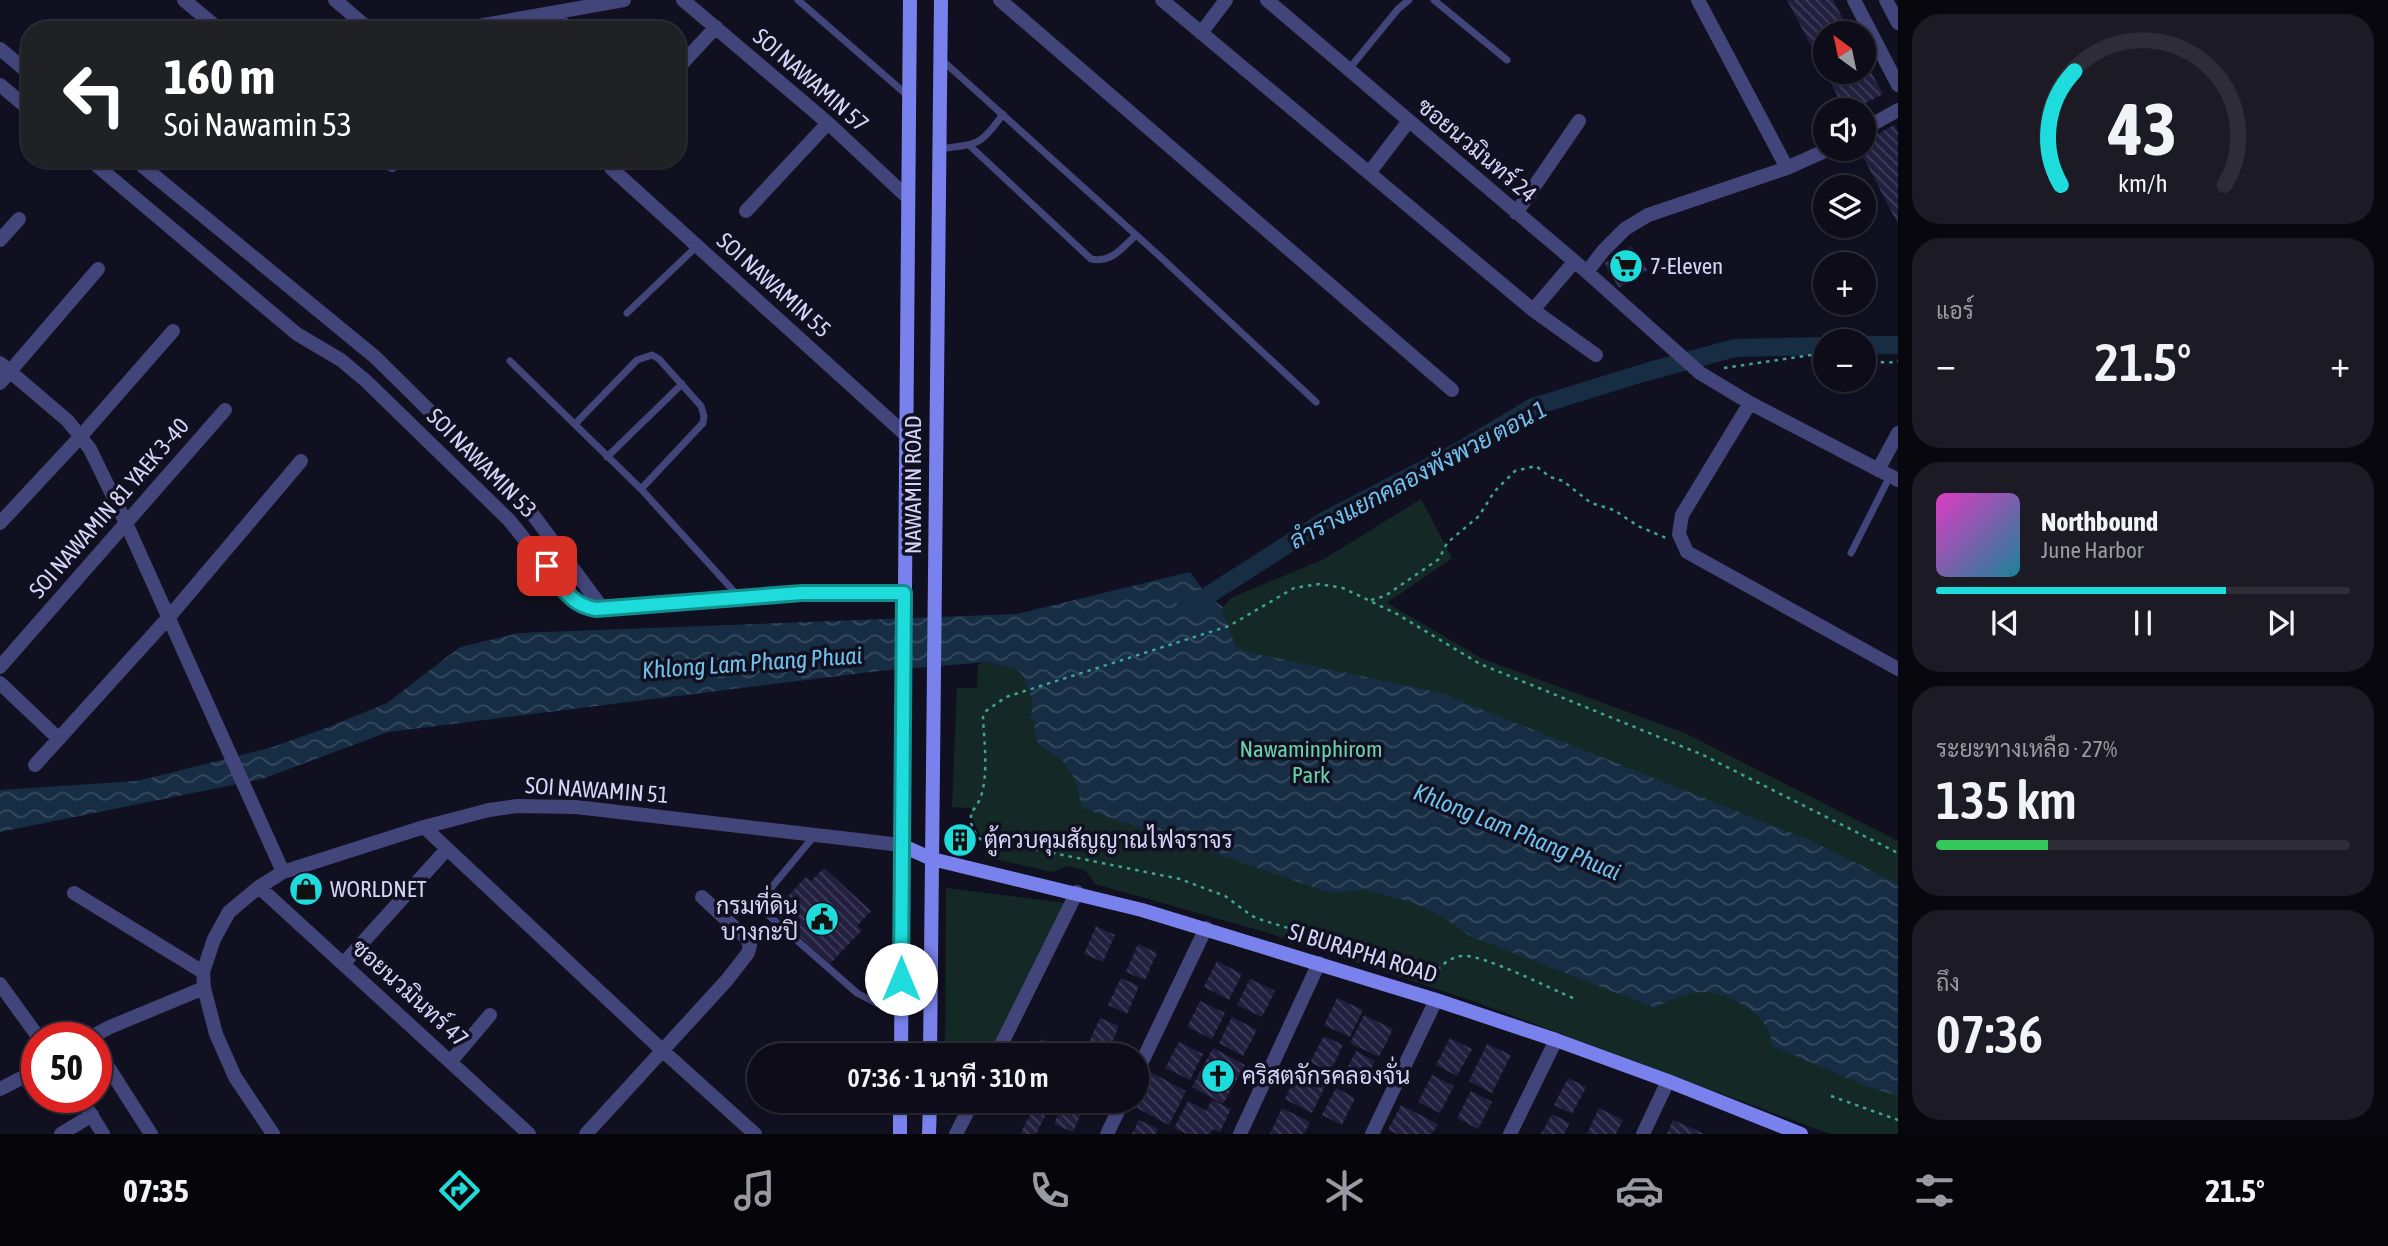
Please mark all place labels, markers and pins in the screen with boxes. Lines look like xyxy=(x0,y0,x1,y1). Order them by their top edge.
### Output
supermarket icon: 7-Eleven xyxy=(1607,247,1645,285)
place label: 7-Eleven xyxy=(1650,253,1723,279)
pin xyxy=(517,536,577,596)
building icon: ตู้ควบคุมสัญญาณไฟจราจร xyxy=(941,821,979,859)
place label: ตู้ควบคุมสัญญาณไฟจราจร xyxy=(984,824,1233,857)
shop icon: WORLDNET xyxy=(287,870,325,908)
place label: WORLDNET xyxy=(330,876,427,902)
place label: กรมที่ดิน บางกะปิ xyxy=(716,885,798,945)
public building icon: กรมที่ดิน บางกะปิ xyxy=(803,900,841,938)
place label: คริสตจักรคลองจั่น xyxy=(1242,1056,1410,1089)
church icon: คริสตจักรคลองจั่น xyxy=(1199,1057,1237,1095)

